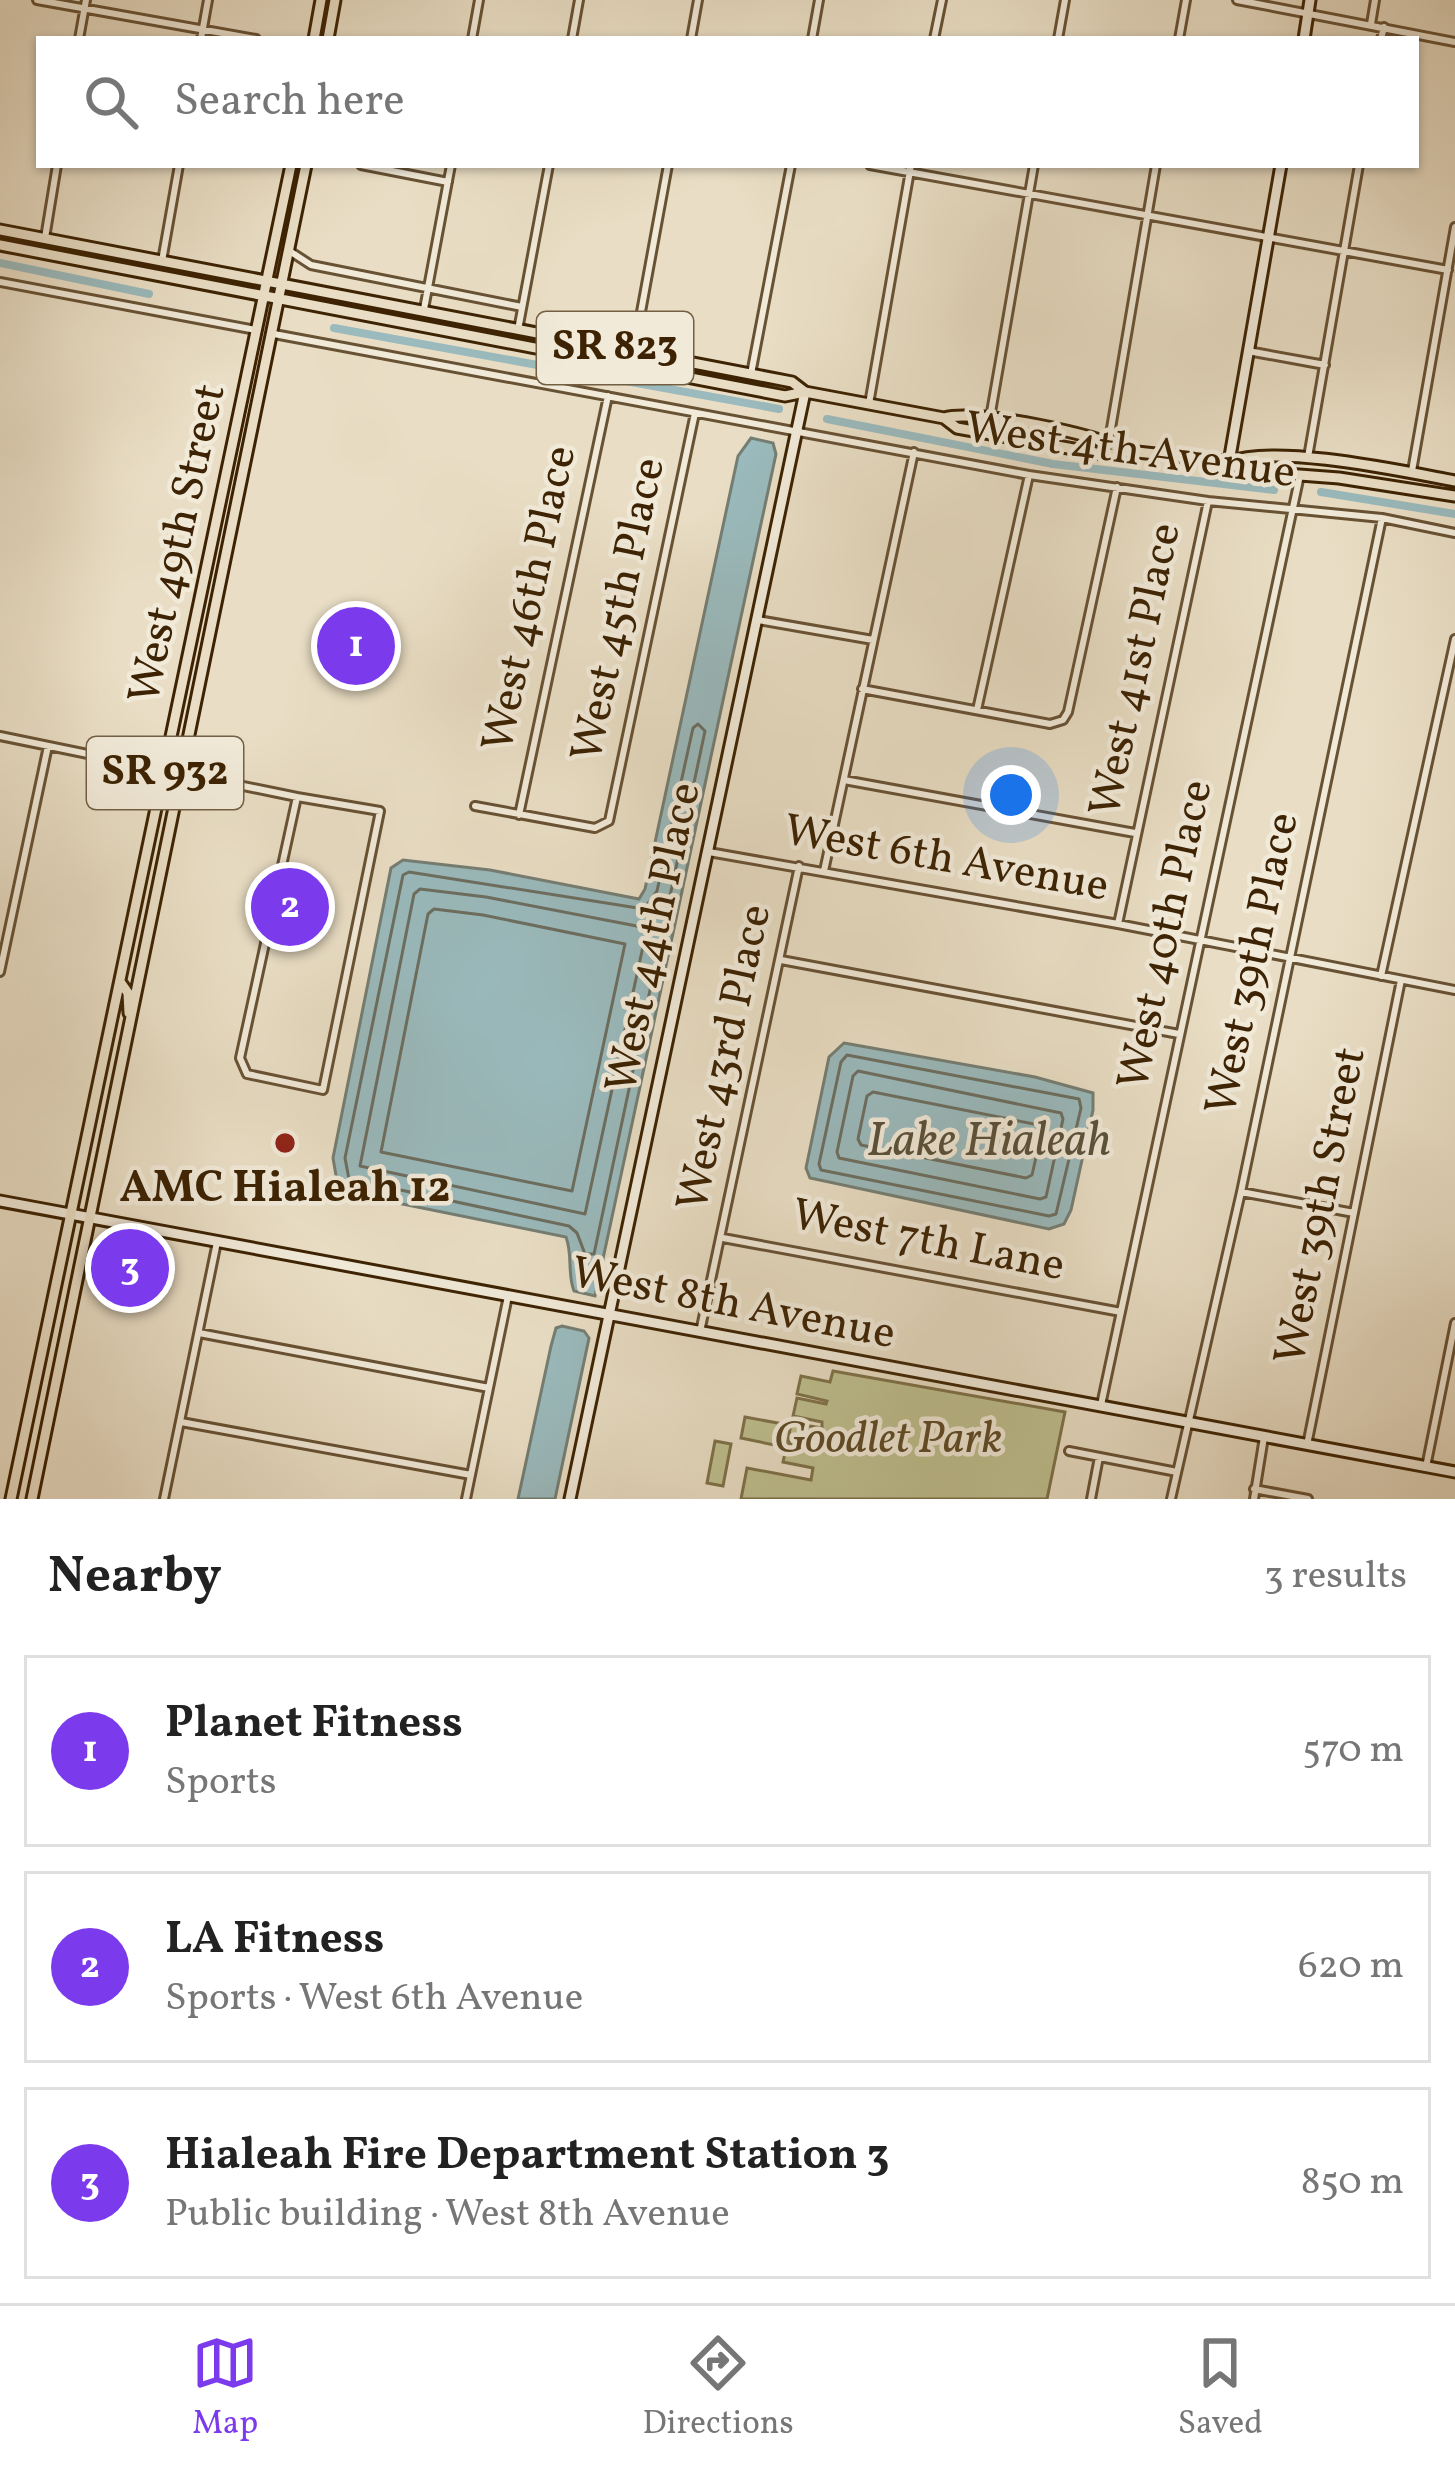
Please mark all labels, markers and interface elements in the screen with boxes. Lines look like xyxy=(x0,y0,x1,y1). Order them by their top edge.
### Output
search box xyxy=(36,36,1419,168)
icon: search xyxy=(78,69,144,135)
text: Search here xyxy=(174,71,405,134)
road number: SR 823 xyxy=(537,312,693,384)
street label: West 49th Street xyxy=(114,378,244,710)
street label: West 4th Avenue xyxy=(961,398,1299,506)
street label: West 46th Place xyxy=(468,440,594,758)
street label: West 45th Place xyxy=(557,452,683,768)
street label: West 41st Place xyxy=(1075,517,1199,823)
pin: 1 xyxy=(317,601,395,691)
road number: SR 932 xyxy=(87,737,243,809)
your location xyxy=(981,765,1041,825)
street label: West 40th Place xyxy=(1103,774,1231,1096)
street label: West 44th Place xyxy=(591,777,719,1099)
street label: West 6th Avenue xyxy=(779,800,1113,920)
street label: West 39th Place xyxy=(1191,807,1317,1121)
pin: 2 xyxy=(251,862,329,952)
street label: West 43rd Place xyxy=(663,899,789,1217)
street label: West 39th Street xyxy=(1260,1042,1384,1370)
water label: Lake Hialeah xyxy=(867,1109,1111,1176)
marker: AMC Hialeah 12 xyxy=(272,1130,298,1156)
place label: AMC Hialeah 12 xyxy=(119,1158,451,1221)
street label: West 7th Lane xyxy=(786,1185,1070,1299)
pin: 3 xyxy=(91,1223,169,1313)
street label: West 8th Avenue xyxy=(566,1243,900,1367)
park label: Goodlet Park xyxy=(774,1409,1002,1472)
text: Nearby xyxy=(48,1542,222,1613)
text: 3 results xyxy=(1264,1550,1407,1604)
text: Planet Fitness xyxy=(165,1693,463,1756)
text: 1 xyxy=(82,1724,98,1778)
text: 570 m xyxy=(1302,1724,1404,1778)
text: Sports xyxy=(165,1756,276,1810)
text: LA Fitness xyxy=(165,1909,384,1972)
text: 2 xyxy=(80,1940,100,1994)
text: 620 m xyxy=(1298,1940,1404,1994)
text: Sports · West 6th Avenue xyxy=(165,1972,583,2026)
text: Hialeah Fire Department Station 3 xyxy=(165,2125,890,2188)
text: 3 xyxy=(80,2156,100,2210)
text: 850 m xyxy=(1301,2156,1404,2210)
text: Public building · West 8th Avenue xyxy=(165,2188,730,2242)
tab: Map xyxy=(192,2330,258,2448)
tab: Directions xyxy=(642,2330,794,2448)
tab: Saved xyxy=(1178,2330,1263,2448)

